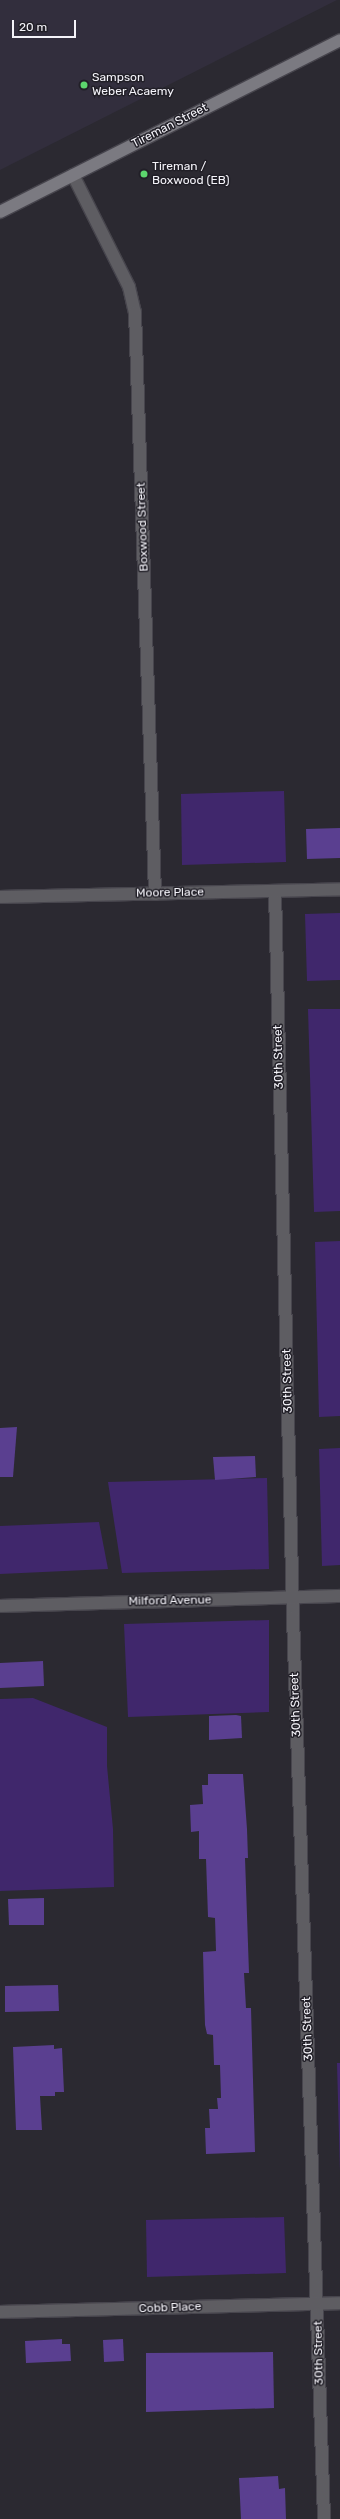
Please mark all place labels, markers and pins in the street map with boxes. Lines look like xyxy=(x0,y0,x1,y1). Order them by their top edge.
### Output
place label: Sampson Weber Acaemy xyxy=(92,71,174,99)
marker: Sampson Weber Acaemy xyxy=(79,80,89,90)
place label: Tireman / Boxwood (EB) xyxy=(152,160,230,188)
marker: Tireman / Boxwood (EB) xyxy=(139,169,149,179)

